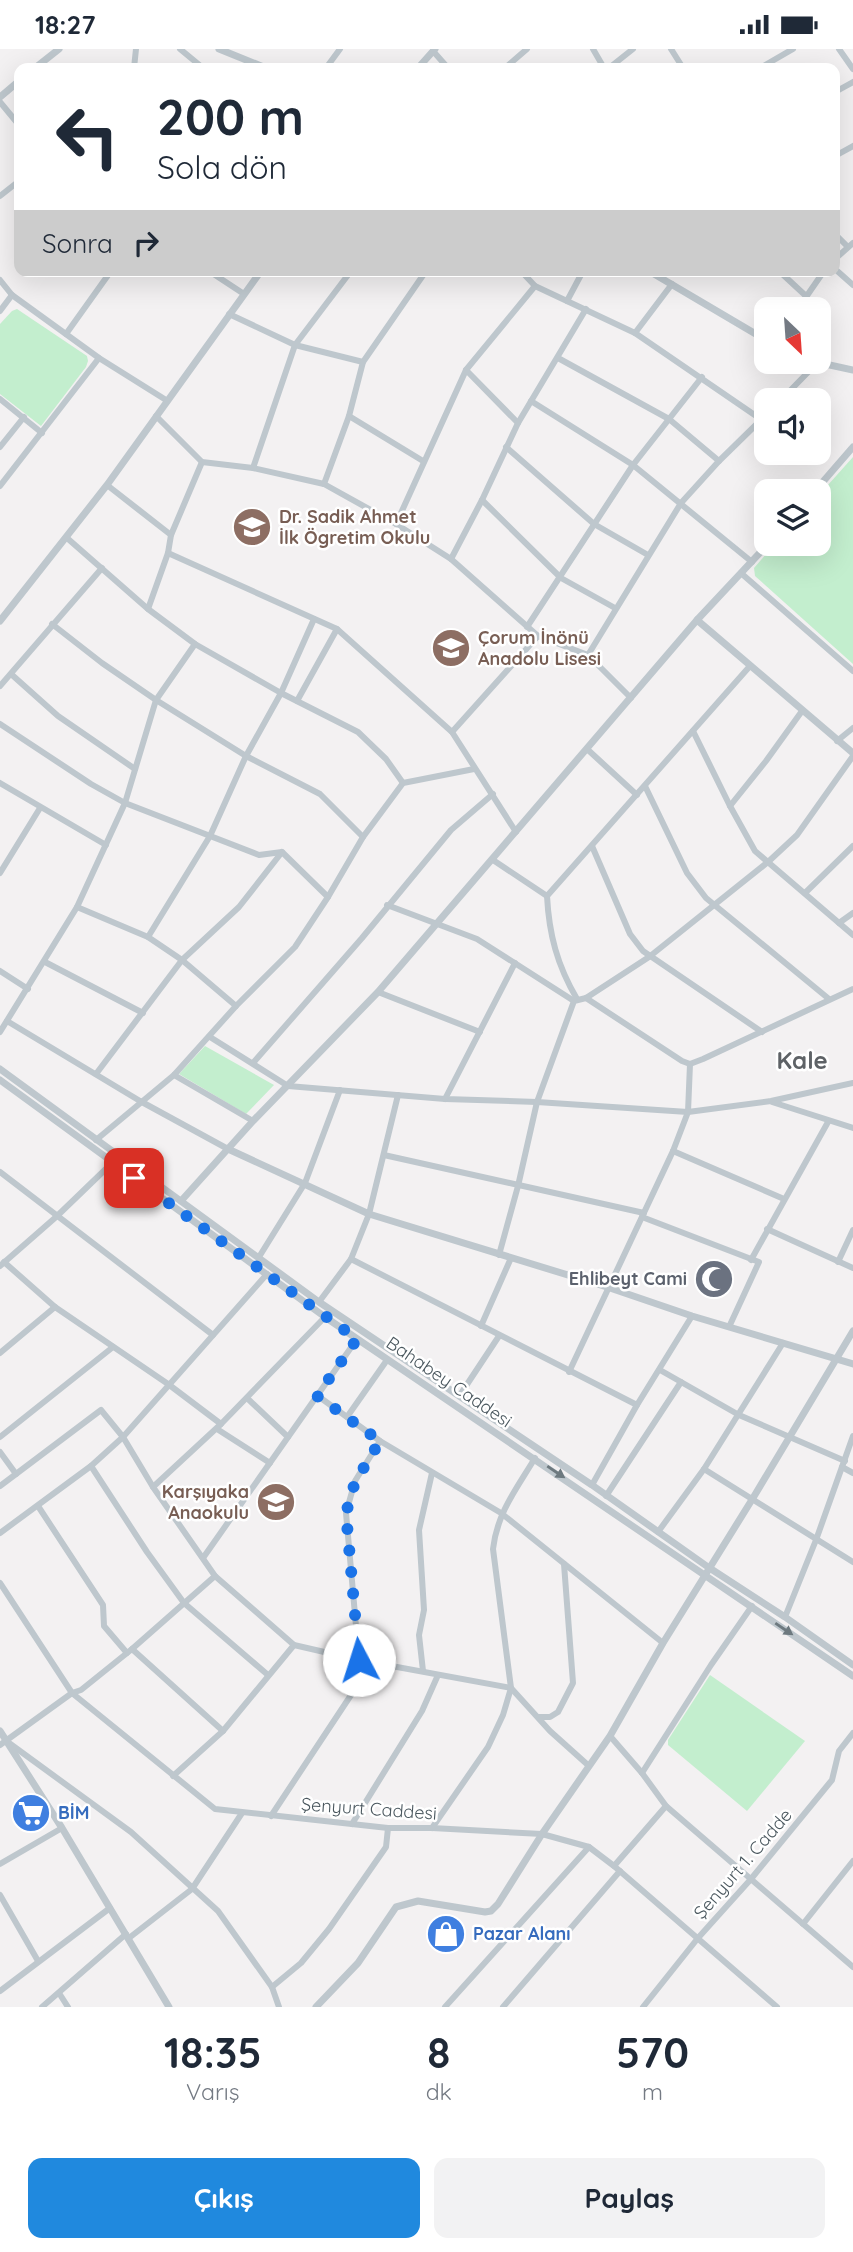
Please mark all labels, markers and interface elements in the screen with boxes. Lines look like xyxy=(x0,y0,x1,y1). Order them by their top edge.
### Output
text: 18:27 xyxy=(35,8,96,41)
text: 200 m xyxy=(157,86,304,147)
icon: left xyxy=(42,91,133,182)
text: Sola dön xyxy=(157,147,287,187)
icon: right xyxy=(127,224,165,262)
text: Sonra xyxy=(42,227,113,260)
north arrow xyxy=(754,297,831,375)
map controls xyxy=(754,297,831,556)
button: sound xyxy=(754,388,831,465)
button: layers xyxy=(754,479,831,556)
place label: Dr. Sadik Ahmet İlk Ögretim Okulu xyxy=(279,505,430,549)
school or university icon: Dr. Sadik Ahmet İlk Ögretim Okulu xyxy=(231,506,273,548)
place label: Çorum İnönü Anadolu Lisesi xyxy=(478,626,601,670)
school or university icon: Çorum İnönü Anadolu Lisesi xyxy=(430,627,472,669)
district label: Kale xyxy=(776,1045,828,1075)
pin xyxy=(104,1148,164,1208)
icon: arrive xyxy=(115,1159,153,1197)
mosque icon: Ehlibeyt Cami xyxy=(693,1258,735,1300)
place label: Ehlibeyt Cami xyxy=(569,1267,687,1290)
street label: Bahabey Caddesi xyxy=(382,1331,517,1432)
one-way arrow xyxy=(547,1465,565,1479)
place label: Karşıyaka Anaokulu xyxy=(162,1480,249,1524)
school or university icon: Karşıyaka Anaokulu xyxy=(255,1481,297,1523)
one-way arrow xyxy=(775,1622,793,1636)
position arrow xyxy=(322,1623,396,1697)
supermarket icon: BİM xyxy=(10,1792,52,1834)
street label: Şenyurt Caddesi xyxy=(300,1792,438,1825)
place label: BİM xyxy=(58,1801,89,1824)
street label: Şenyurt 1. Cadde xyxy=(689,1804,797,1923)
shop icon: Pazar Alanı xyxy=(425,1913,467,1955)
place label: Pazar Alanı xyxy=(473,1922,571,1945)
text: 18:35 xyxy=(164,2026,262,2079)
text: 8 xyxy=(427,2026,450,2079)
text: 570 xyxy=(616,2026,689,2079)
text: Varış xyxy=(186,2077,240,2106)
text: dk xyxy=(426,2077,452,2106)
text: m xyxy=(642,2077,663,2106)
button: Çıkış xyxy=(28,2158,420,2238)
button: Paylaş xyxy=(434,2158,825,2238)

